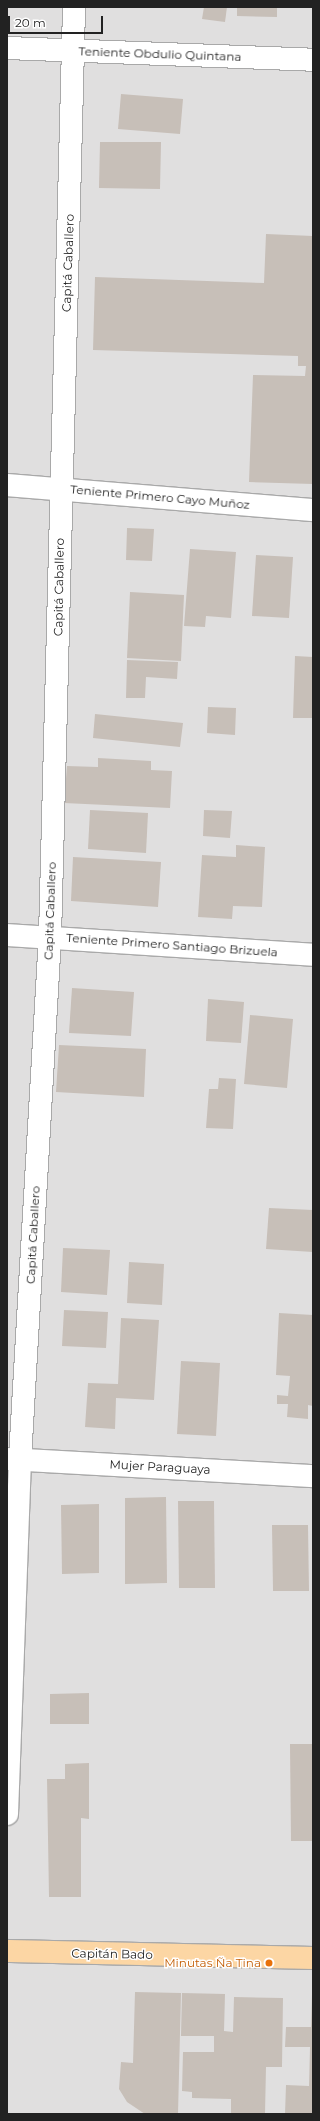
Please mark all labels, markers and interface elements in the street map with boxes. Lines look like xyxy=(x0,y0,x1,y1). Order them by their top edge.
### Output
scale bar xyxy=(10,8,105,34)
text: 20 m xyxy=(15,15,46,30)
street label: Teniente Obdulio Quintana xyxy=(78,44,242,64)
street label: Capitá Caballero xyxy=(59,214,77,312)
street label: Teniente Primero Cayo Muñoz xyxy=(70,482,250,512)
street label: Capitá Caballero xyxy=(51,538,67,636)
street label: Capitá Caballero xyxy=(41,862,59,960)
street label: Teniente Primero Santiago Brizuela xyxy=(66,930,278,960)
street label: Capitá Caballero xyxy=(23,1186,43,1284)
street label: Mujer Paraguaya xyxy=(109,1457,211,1477)
street label: Capitán Bado xyxy=(71,1946,153,1962)
place label: Minutas Ña Tina xyxy=(164,1956,261,1970)
marker: Minutas Ña Tina xyxy=(264,1958,274,1968)

